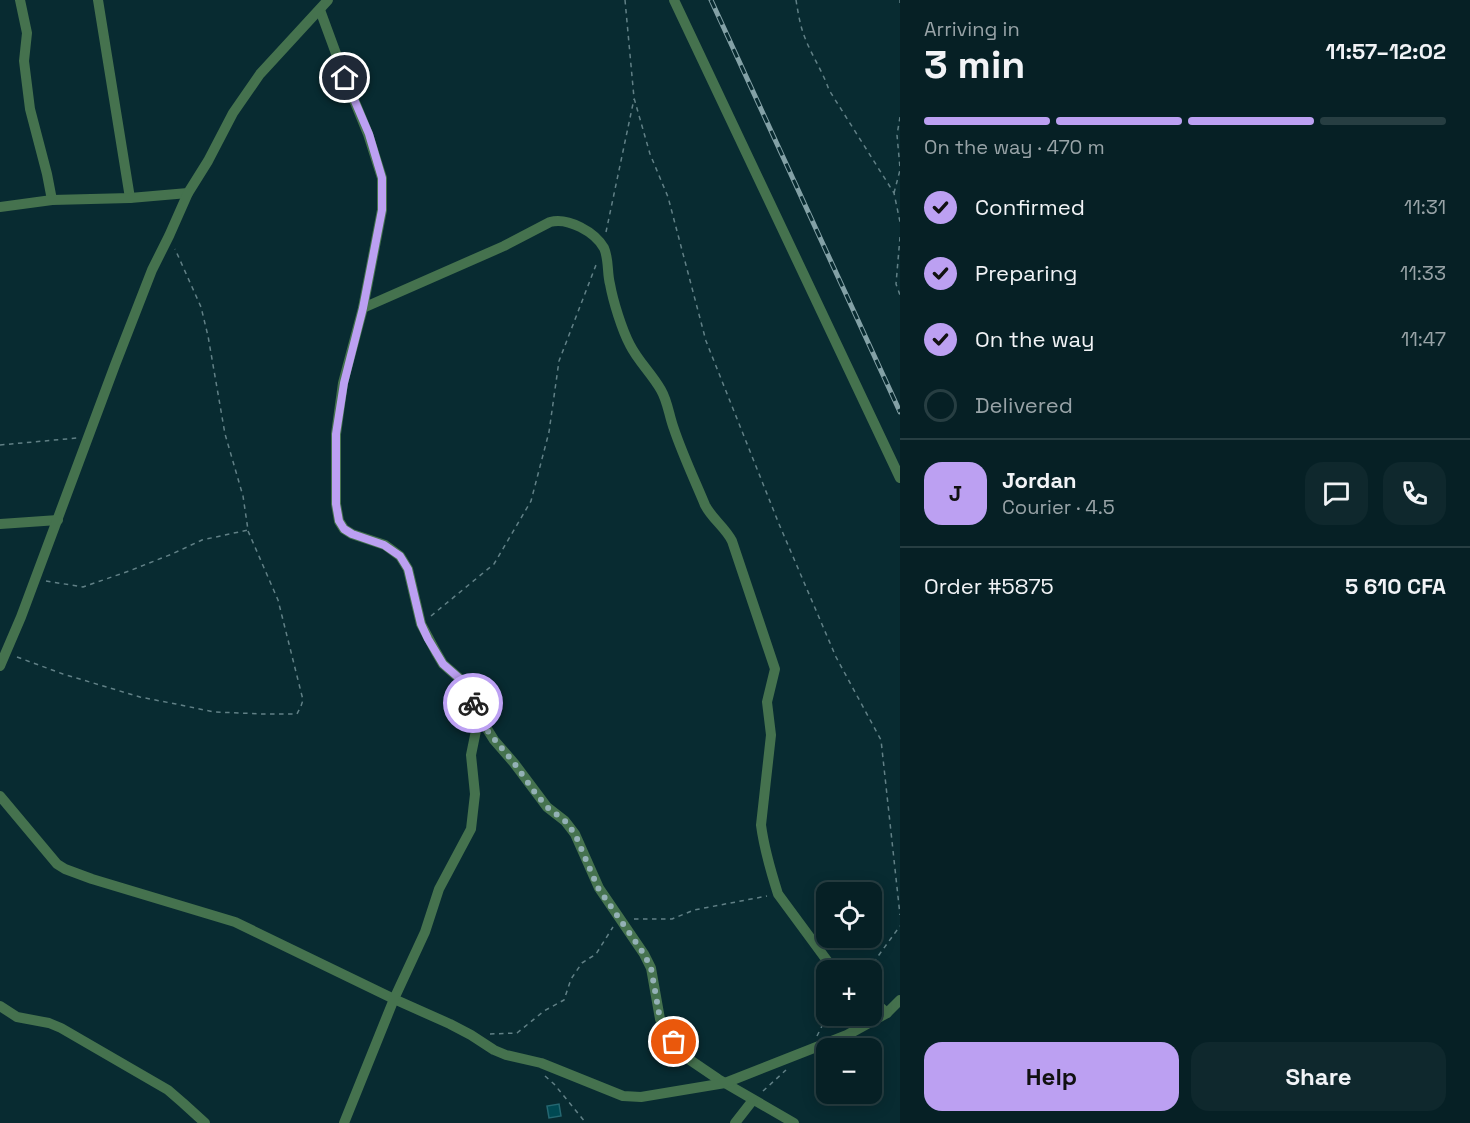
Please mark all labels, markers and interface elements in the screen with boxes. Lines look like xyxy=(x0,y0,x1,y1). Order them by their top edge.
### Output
text: Arriving in xyxy=(924,16,1020,42)
text: 11:57–12:02 xyxy=(1326,37,1446,65)
text: 3 min xyxy=(924,40,1025,89)
pin xyxy=(319,52,370,103)
icon: home xyxy=(328,61,361,94)
text: On the way · 470 m xyxy=(924,134,1105,160)
icon: check xyxy=(924,191,957,224)
text: Confirmed xyxy=(975,193,1085,221)
text: 11:31 xyxy=(1404,194,1446,220)
icon: check xyxy=(924,257,957,290)
text: Preparing xyxy=(975,259,1077,287)
text: 11:33 xyxy=(1400,260,1446,286)
icon: check xyxy=(924,323,957,356)
text: On the way xyxy=(975,325,1094,353)
text: 11:47 xyxy=(1401,326,1446,352)
text: Delivered xyxy=(975,391,1073,419)
button: chat xyxy=(1305,462,1368,525)
button: phone xyxy=(1383,462,1446,525)
text: Jordan xyxy=(1002,466,1077,494)
text: J xyxy=(949,479,962,507)
text: Courier · 4.5 xyxy=(1002,494,1115,520)
text: Order #5875 xyxy=(924,572,1054,600)
text: 5 610 CFA xyxy=(1345,572,1446,600)
courier xyxy=(443,673,503,733)
icon: bike xyxy=(457,687,490,720)
map controls xyxy=(816,882,882,1104)
button: locate xyxy=(816,882,882,948)
button: + xyxy=(816,960,882,1026)
pin xyxy=(648,1016,699,1067)
icon: bag xyxy=(657,1025,690,1058)
button: − xyxy=(816,1038,882,1104)
button: Help xyxy=(924,1042,1179,1111)
button: Share xyxy=(1191,1042,1446,1111)

